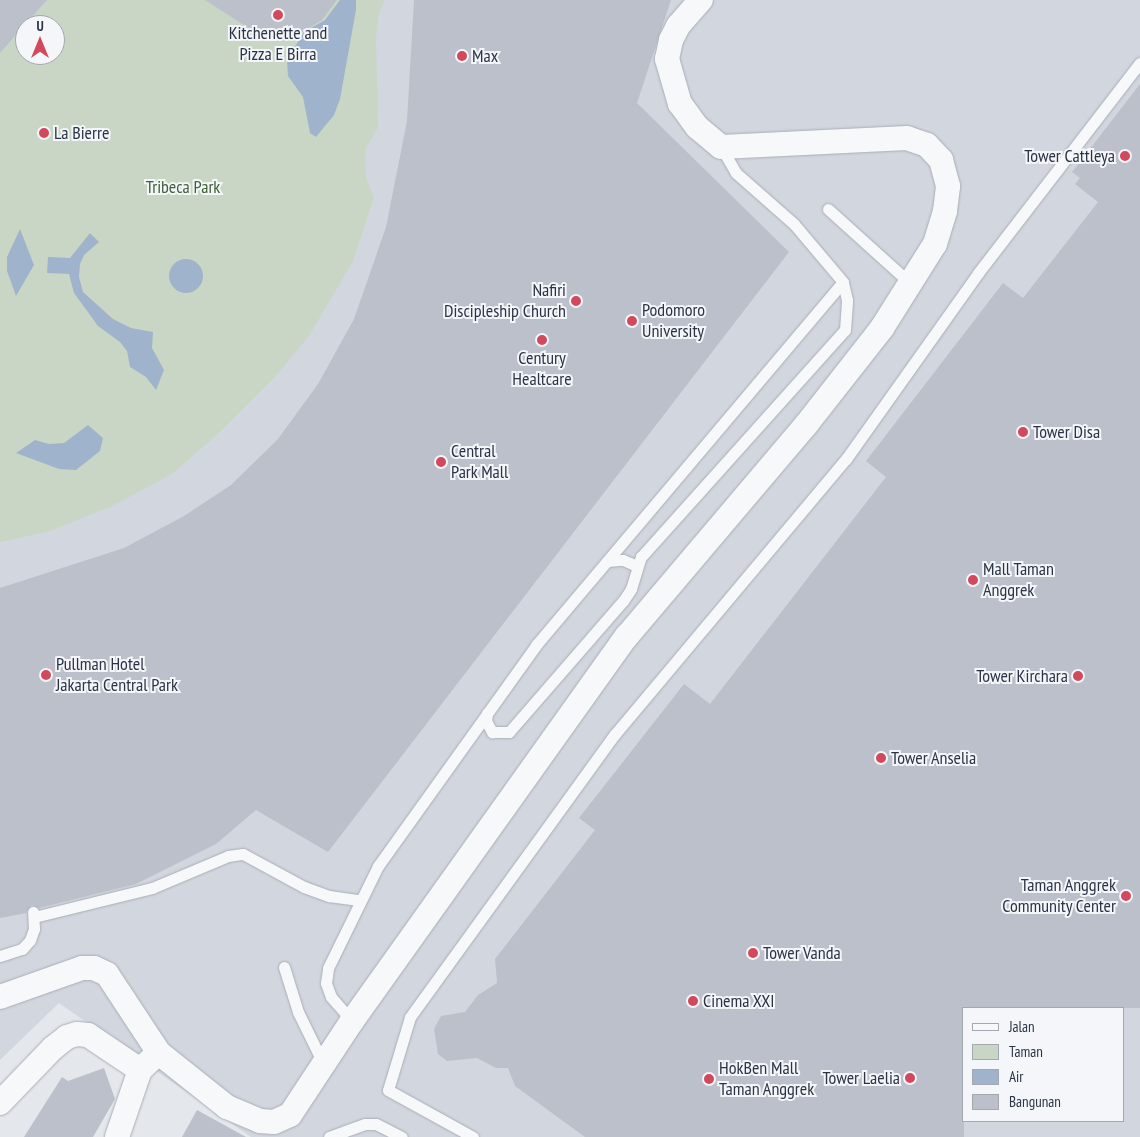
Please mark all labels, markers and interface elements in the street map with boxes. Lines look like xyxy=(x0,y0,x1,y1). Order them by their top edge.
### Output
marker: Kitchenette and Pizza E Birra xyxy=(272,9,284,21)
north arrow xyxy=(15,15,65,65)
text: U xyxy=(36,17,44,35)
place label: Kitchenette and Pizza E Birra xyxy=(229,23,327,66)
place label: Max xyxy=(472,45,498,67)
marker: Max xyxy=(456,50,468,62)
place label: La Bierre xyxy=(54,122,109,144)
marker: La Bierre xyxy=(38,127,50,139)
place label: Tower Cattleya xyxy=(1024,145,1115,167)
marker: Tower Cattleya xyxy=(1119,150,1131,162)
park label: Tribeca Park xyxy=(146,176,220,198)
place label: Nafiri Discipleship Church xyxy=(444,280,566,322)
marker: Nafiri Discipleship Church xyxy=(570,295,582,307)
place label: Podomoro University xyxy=(642,300,705,342)
marker: Podomoro University xyxy=(626,315,638,327)
marker: Century Healtcare xyxy=(536,334,548,346)
place label: Century Healtcare xyxy=(512,348,572,390)
place label: Tower Disa xyxy=(1033,421,1100,443)
marker: Tower Disa xyxy=(1017,426,1029,438)
place label: Central Park Mall xyxy=(451,441,509,484)
marker: Central Park Mall xyxy=(435,456,447,468)
place label: Mall Taman Anggrek xyxy=(983,559,1054,602)
marker: Mall Taman Anggrek xyxy=(967,574,979,586)
place label: Pullman Hotel Jakarta Central Park xyxy=(56,654,178,696)
place label: Tower Kirchara xyxy=(976,665,1068,687)
marker: Pullman Hotel Jakarta Central Park xyxy=(40,669,52,681)
marker: Tower Kirchara xyxy=(1072,670,1084,682)
place label: Tower Anselia xyxy=(891,747,977,769)
marker: Tower Anselia xyxy=(875,752,887,764)
place label: Taman Anggrek Community Center xyxy=(1002,875,1116,918)
marker: Taman Anggrek Community Center xyxy=(1120,890,1132,902)
place label: Tower Vanda xyxy=(763,942,841,964)
marker: Tower Vanda xyxy=(747,947,759,959)
place label: Cinema XXI xyxy=(703,990,775,1012)
marker: Cinema XXI xyxy=(687,995,699,1007)
legend xyxy=(962,1007,1125,1122)
text: Jalan xyxy=(1009,1017,1035,1036)
text: Taman xyxy=(1009,1042,1043,1061)
place label: HokBen Mall Taman Anggrek xyxy=(719,1058,815,1100)
place label: Tower Laelia xyxy=(822,1067,900,1089)
text: Air xyxy=(1009,1067,1023,1086)
marker: Tower Laelia xyxy=(904,1072,916,1084)
marker: HokBen Mall Taman Anggrek xyxy=(703,1073,715,1085)
text: Bangunan xyxy=(1009,1092,1061,1111)

